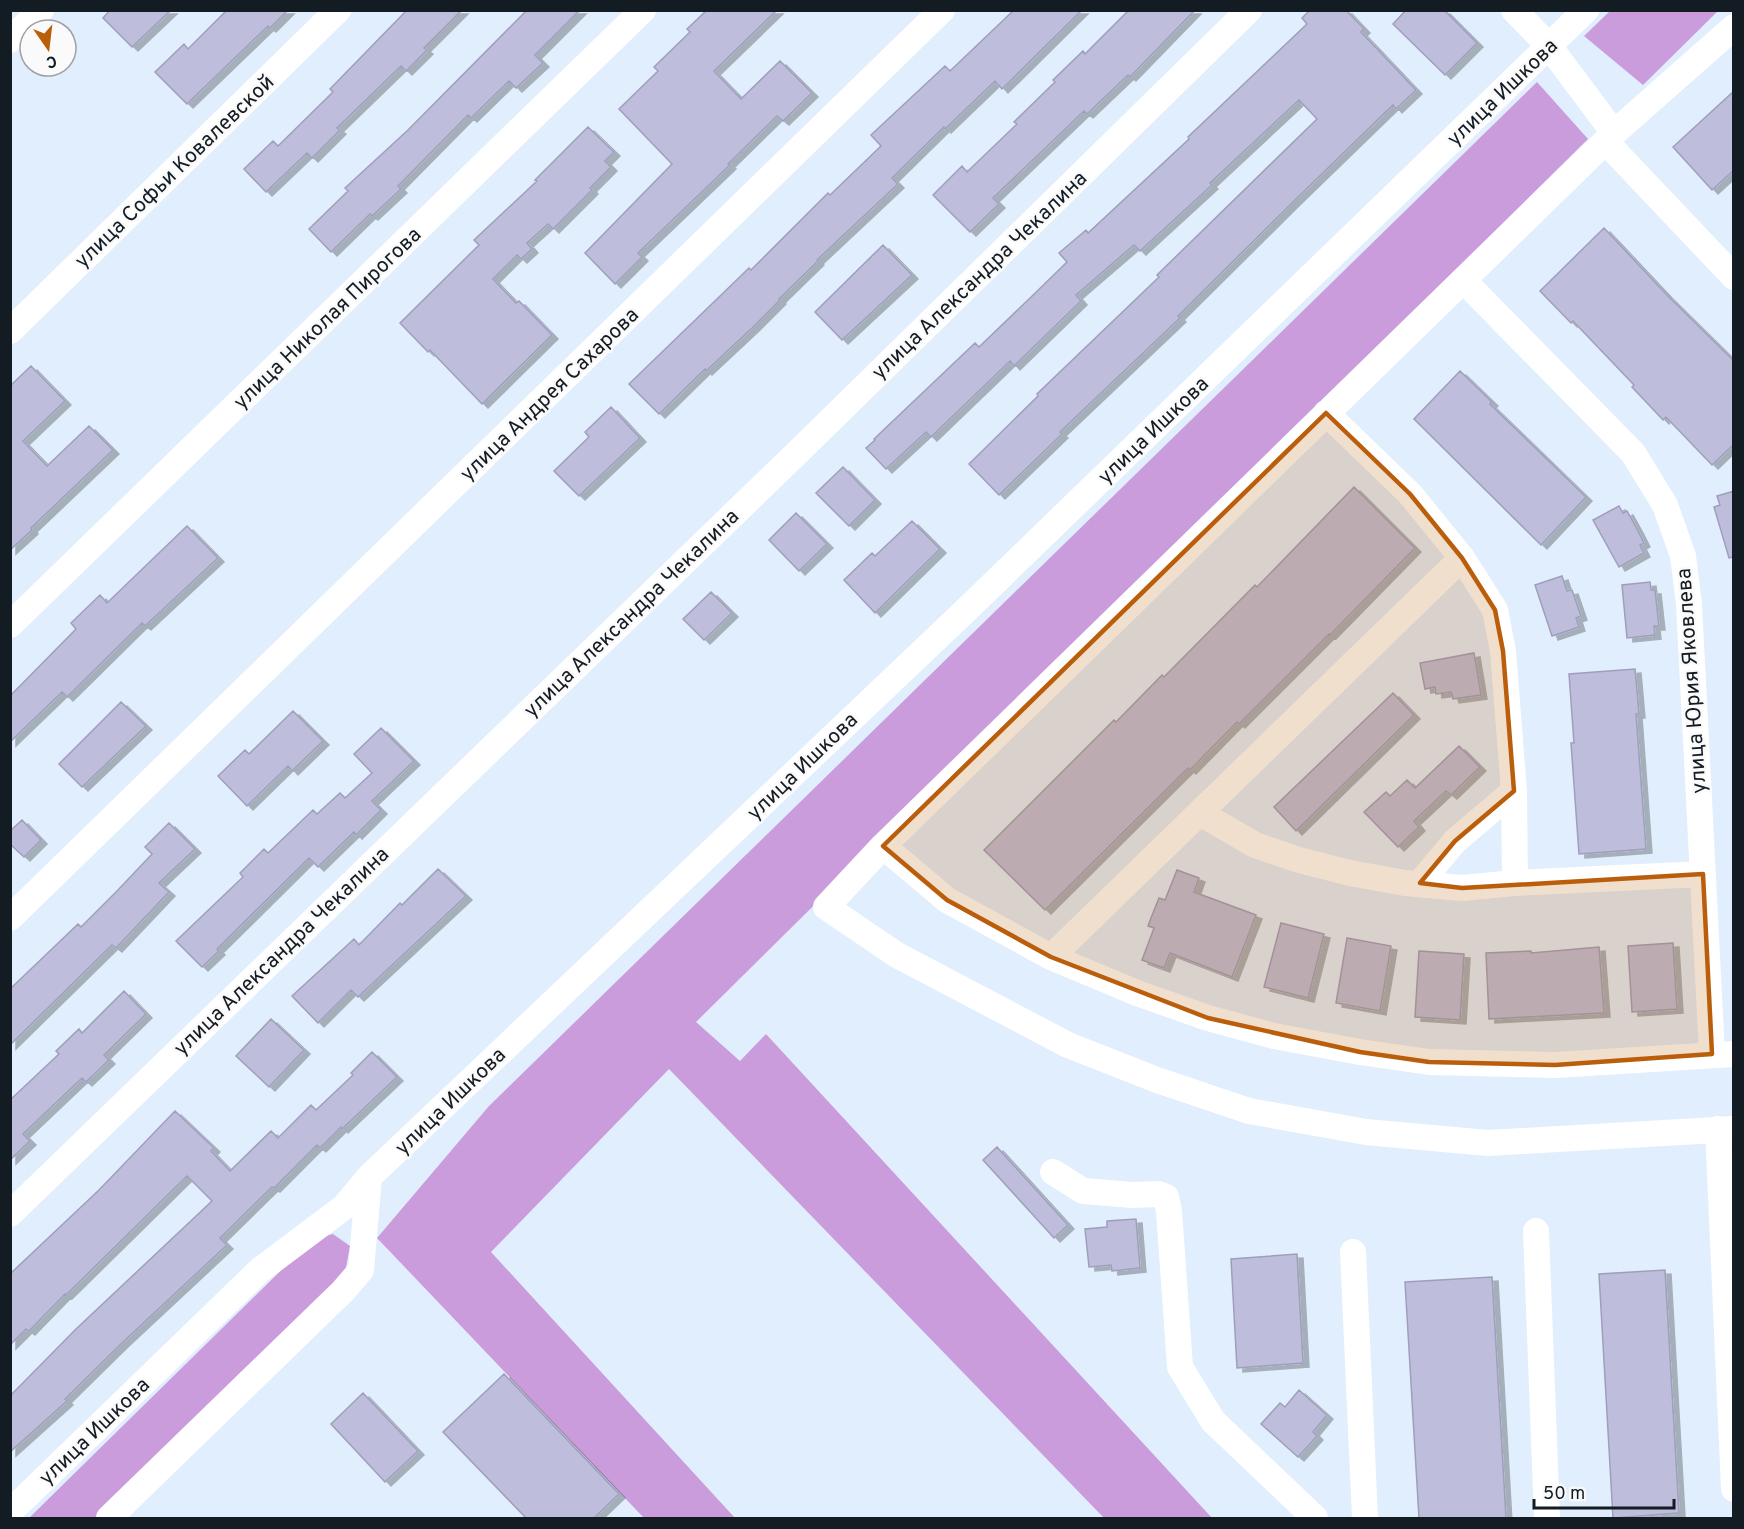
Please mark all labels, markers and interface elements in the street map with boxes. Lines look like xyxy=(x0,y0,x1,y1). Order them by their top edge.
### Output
north arrow xyxy=(18,18,78,78)
street label: улица Ишкова xyxy=(1442,33,1564,153)
text: С xyxy=(44,50,59,72)
street label: улица Софьи Ковалевской xyxy=(69,69,281,275)
street label: улица Александра Чекалина xyxy=(867,166,1094,386)
street label: улица Николая Пирогова xyxy=(228,222,428,416)
street label: улица Андрея Сахарова xyxy=(455,302,645,488)
street label: улица Ишкова xyxy=(1093,371,1215,491)
street label: улица Александра Чекалина xyxy=(519,504,746,724)
street label: улица Юрия Яковлева xyxy=(1671,567,1714,795)
street label: улица Ишкова xyxy=(742,707,864,827)
street label: улица Александра Чекалина xyxy=(169,842,396,1062)
street label: улица Ишкова xyxy=(390,1042,512,1162)
street label: улица Ишкова xyxy=(34,1372,156,1492)
scale bar xyxy=(1534,1472,1674,1510)
text: 50 m xyxy=(1543,1483,1585,1506)

